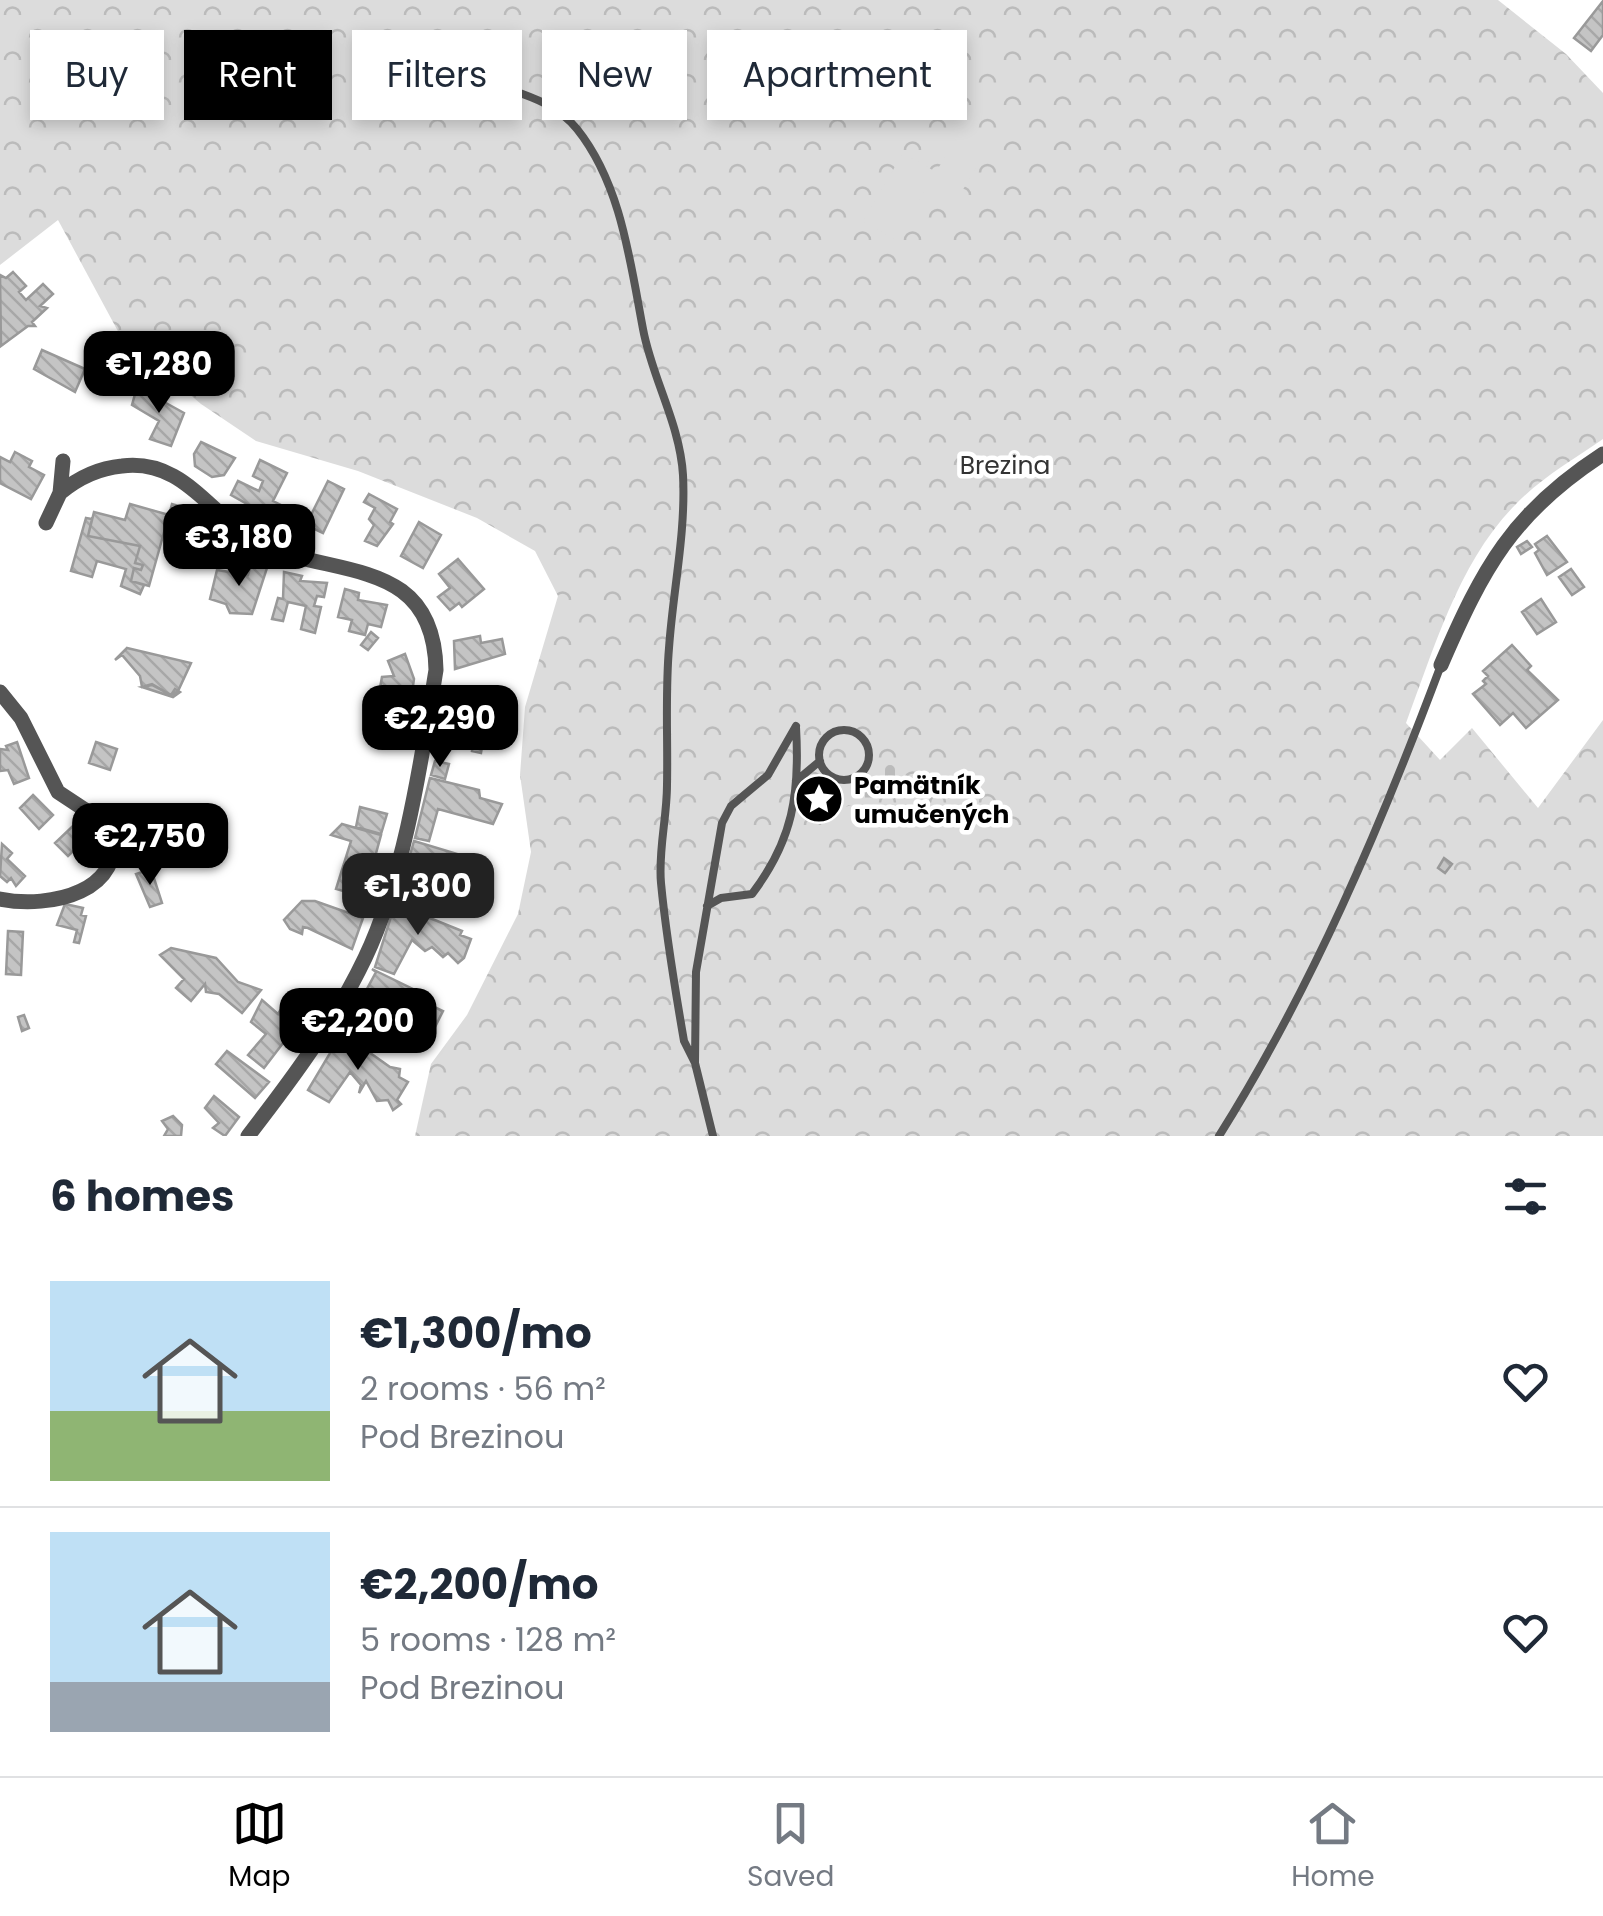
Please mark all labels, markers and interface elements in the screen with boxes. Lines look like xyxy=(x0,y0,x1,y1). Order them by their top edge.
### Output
chip: Buy xyxy=(30,30,164,120)
chip: Rent xyxy=(184,30,332,120)
chip: Filters xyxy=(352,30,522,120)
chip: New xyxy=(542,30,687,120)
chip: Apartment xyxy=(707,30,967,120)
pin: €1,280 xyxy=(78,331,240,416)
text: €1,280 xyxy=(106,341,212,386)
park label: Brezina xyxy=(960,448,1050,483)
pin: €3,180 xyxy=(158,504,320,589)
text: €3,180 xyxy=(185,514,293,559)
pin: €2,290 xyxy=(359,685,521,770)
text: €2,290 xyxy=(384,695,496,740)
place label: Pamätník umučených xyxy=(854,768,1009,832)
place icon: Pamätník umučených xyxy=(793,773,845,825)
pin: €2,750 xyxy=(69,803,231,888)
text: €2,750 xyxy=(94,813,206,858)
pin: €1,300 xyxy=(337,853,499,938)
text: €1,300 xyxy=(364,863,472,908)
pin: €2,200 xyxy=(277,988,439,1073)
text: €2,200 xyxy=(302,998,414,1043)
text: 6 homes xyxy=(50,1167,235,1226)
icon: filters xyxy=(1498,1169,1553,1224)
text: €1,300/mo xyxy=(360,1304,592,1363)
icon: home xyxy=(130,1321,250,1441)
icon: heart xyxy=(1498,1354,1553,1409)
text: 2 rooms · 56 m² xyxy=(360,1366,606,1411)
text: Pod Brezinou xyxy=(360,1414,564,1459)
text: €2,200/mo xyxy=(360,1555,598,1614)
icon: home xyxy=(130,1572,250,1692)
icon: heart xyxy=(1498,1605,1553,1660)
text: 5 rooms · 128 m² xyxy=(360,1617,616,1662)
text: Pod Brezinou xyxy=(360,1665,564,1710)
tab: Map xyxy=(228,1796,290,1898)
tab: Saved xyxy=(747,1796,834,1898)
tab: Home xyxy=(1291,1796,1375,1898)

